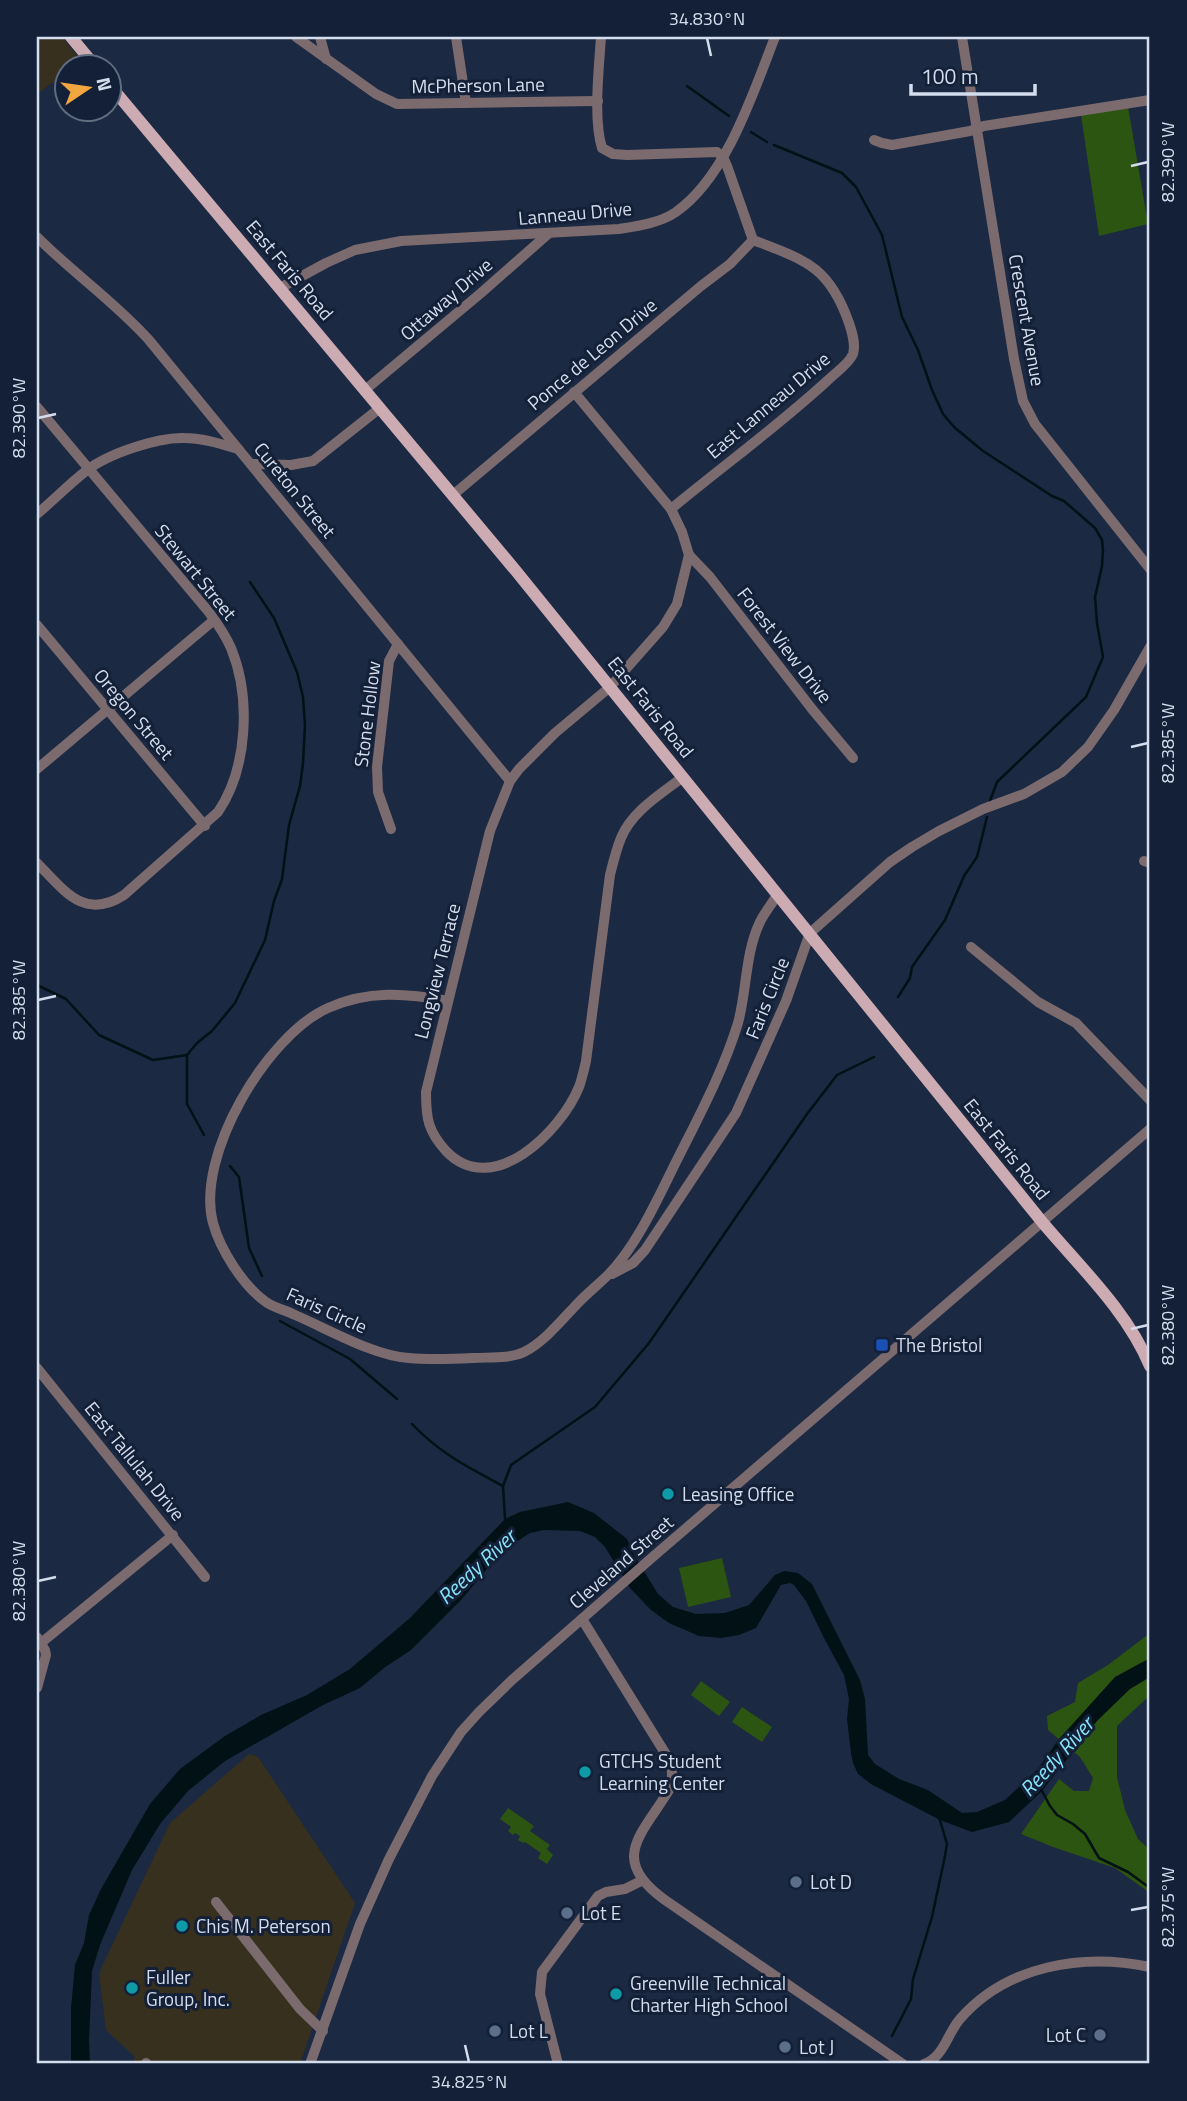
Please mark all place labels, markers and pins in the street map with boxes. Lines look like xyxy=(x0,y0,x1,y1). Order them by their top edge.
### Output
place label: The Bristol xyxy=(896,1330,982,1359)
marker: The Bristol xyxy=(874,1337,890,1353)
place label: Leasing Office xyxy=(682,1479,794,1508)
marker: Leasing Office xyxy=(660,1486,676,1502)
place label: GTCHS Student Learning Center xyxy=(599,1746,725,1797)
marker: GTCHS Student Learning Center xyxy=(577,1764,593,1780)
place label: Lot D xyxy=(810,1867,852,1896)
marker: Lot D xyxy=(788,1874,804,1890)
place label: Lot E xyxy=(581,1898,621,1927)
marker: Lot E xyxy=(559,1905,575,1921)
place label: Chis M. Peterson xyxy=(196,1911,331,1940)
marker: Chis M. Peterson xyxy=(174,1918,190,1934)
place label: Fuller Group, Inc. xyxy=(146,1962,230,2013)
place label: Greenville Technical Charter High School xyxy=(630,1968,788,2019)
marker: Fuller Group, Inc. xyxy=(124,1980,140,1996)
marker: Greenville Technical Charter High School xyxy=(608,1986,624,2002)
place label: Lot L xyxy=(509,2016,548,2045)
place label: Lot C xyxy=(1046,2020,1086,2049)
marker: Lot L xyxy=(487,2023,503,2039)
marker: Lot C xyxy=(1092,2027,1108,2043)
place label: Lot J xyxy=(799,2032,834,2061)
marker: Lot J xyxy=(777,2039,793,2055)

